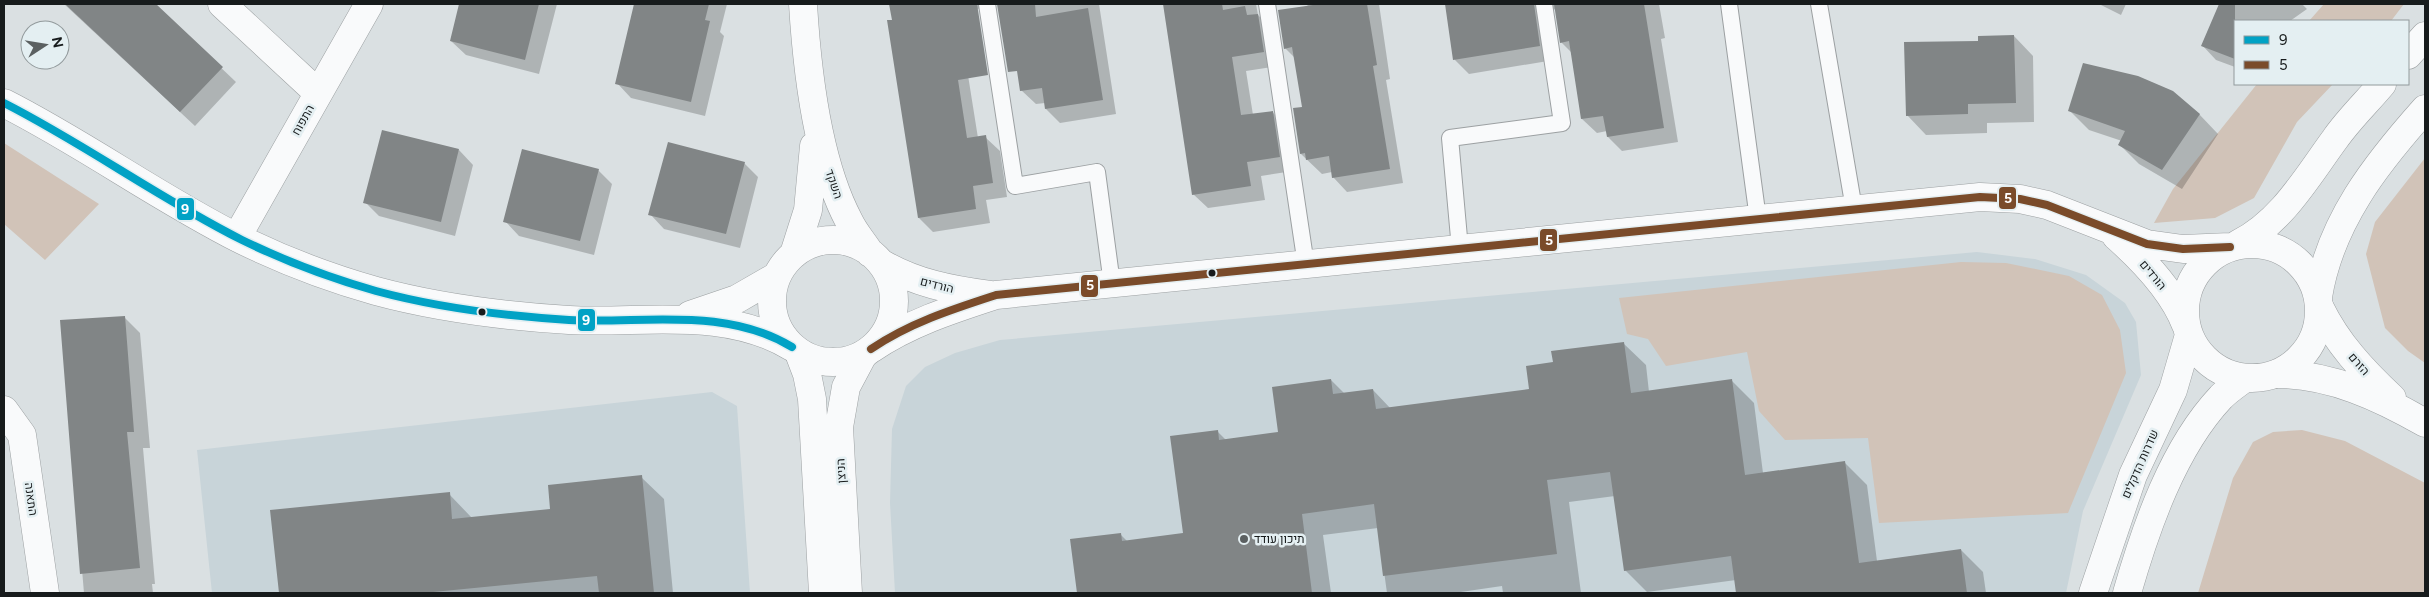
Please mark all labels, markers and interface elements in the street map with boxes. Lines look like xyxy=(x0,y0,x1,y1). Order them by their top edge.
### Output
north arrow xyxy=(20,20,70,70)
legend xyxy=(2234,20,2409,85)
text: 9 xyxy=(2279,31,2288,49)
text: N xyxy=(48,35,67,49)
text: 5 xyxy=(2279,56,2288,74)
street label: התפוח xyxy=(289,102,317,138)
street label: השקד xyxy=(822,167,846,201)
line badge: 5 xyxy=(1998,186,2017,210)
text: 5 xyxy=(2004,190,2012,207)
line badge: 9 xyxy=(176,197,195,221)
text: 9 xyxy=(181,201,189,218)
line badge: 5 xyxy=(1539,228,1558,252)
text: 5 xyxy=(1545,232,1553,249)
street label: הורדים xyxy=(2137,257,2169,293)
unlabelled marker xyxy=(1207,268,1217,278)
street label: הורדים xyxy=(919,274,955,296)
line badge: 5 xyxy=(1080,274,1099,298)
text: 5 xyxy=(1086,277,1094,294)
unlabelled marker xyxy=(477,307,487,317)
line badge: 9 xyxy=(577,308,596,332)
text: 9 xyxy=(582,312,590,329)
street label: הזרם xyxy=(2346,350,2372,378)
street label: שדרות הדקלים xyxy=(2119,427,2161,501)
street label: הניצן xyxy=(833,458,849,484)
street label: התאנה xyxy=(22,481,40,517)
place label: תיכון עודד xyxy=(1254,532,1305,546)
marker: תיכון עודד xyxy=(1238,533,1250,545)

